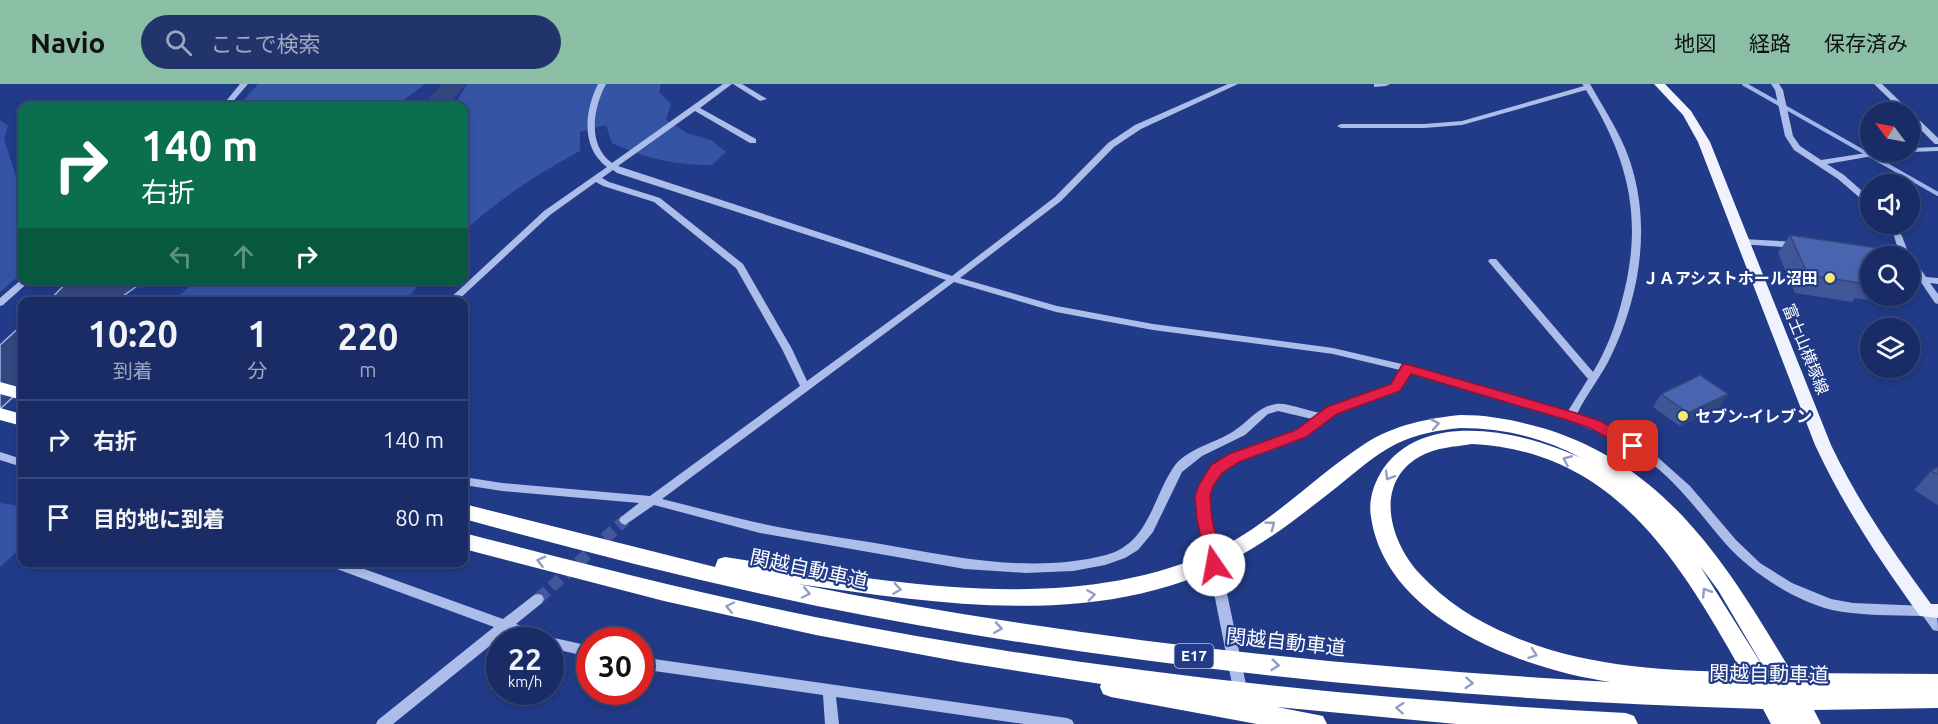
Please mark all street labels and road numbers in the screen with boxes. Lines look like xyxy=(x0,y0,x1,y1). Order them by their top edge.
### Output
street label: 富士山横塚線 xyxy=(1780,301,1832,397)
street label: 関越自動車道 xyxy=(748,545,870,592)
street label: 関越自動車道 xyxy=(1225,624,1347,659)
road number: E17 xyxy=(1174,644,1214,668)
street label: 関越自動車道 xyxy=(1709,661,1829,686)

